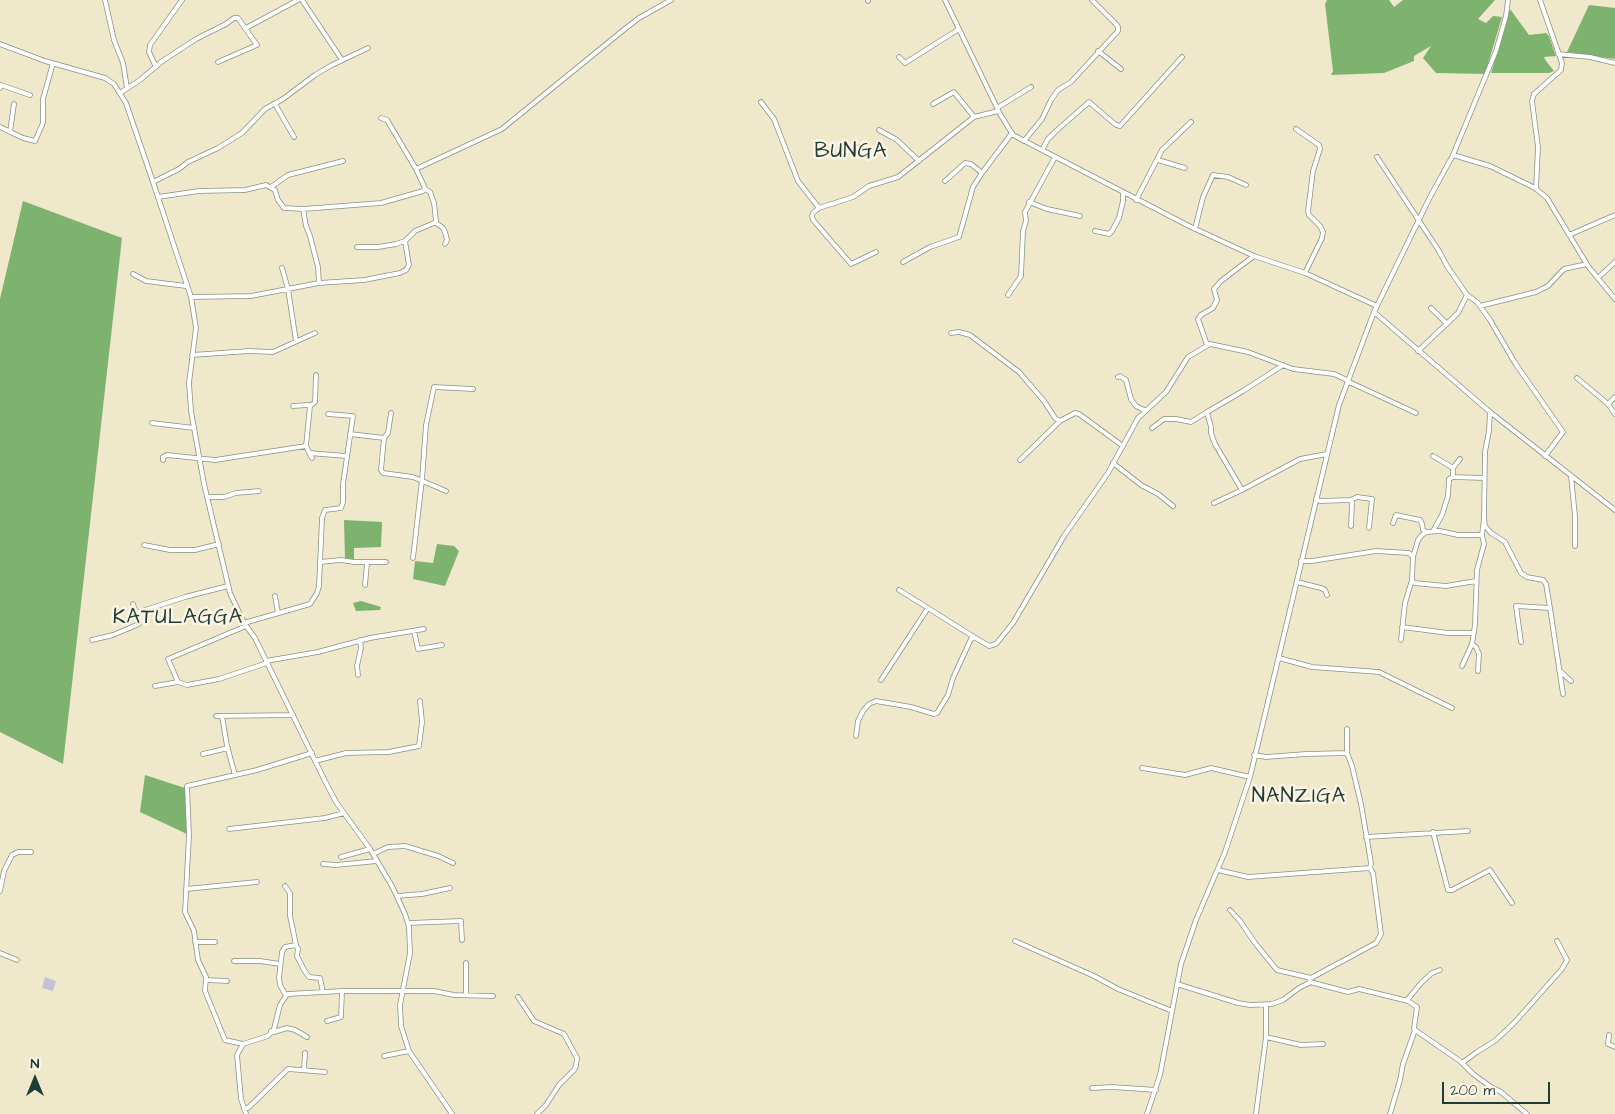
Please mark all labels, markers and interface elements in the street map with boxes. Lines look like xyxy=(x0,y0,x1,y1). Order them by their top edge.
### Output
district label: BUNGA xyxy=(814,140,888,166)
district label: KATULAGGA xyxy=(112,606,244,632)
district label: NANZIGA xyxy=(1251,785,1347,811)
north arrow xyxy=(10,1054,60,1104)
text: N xyxy=(31,1054,39,1074)
scale bar xyxy=(1445,1072,1552,1104)
text: 200 m xyxy=(1450,1080,1495,1101)

